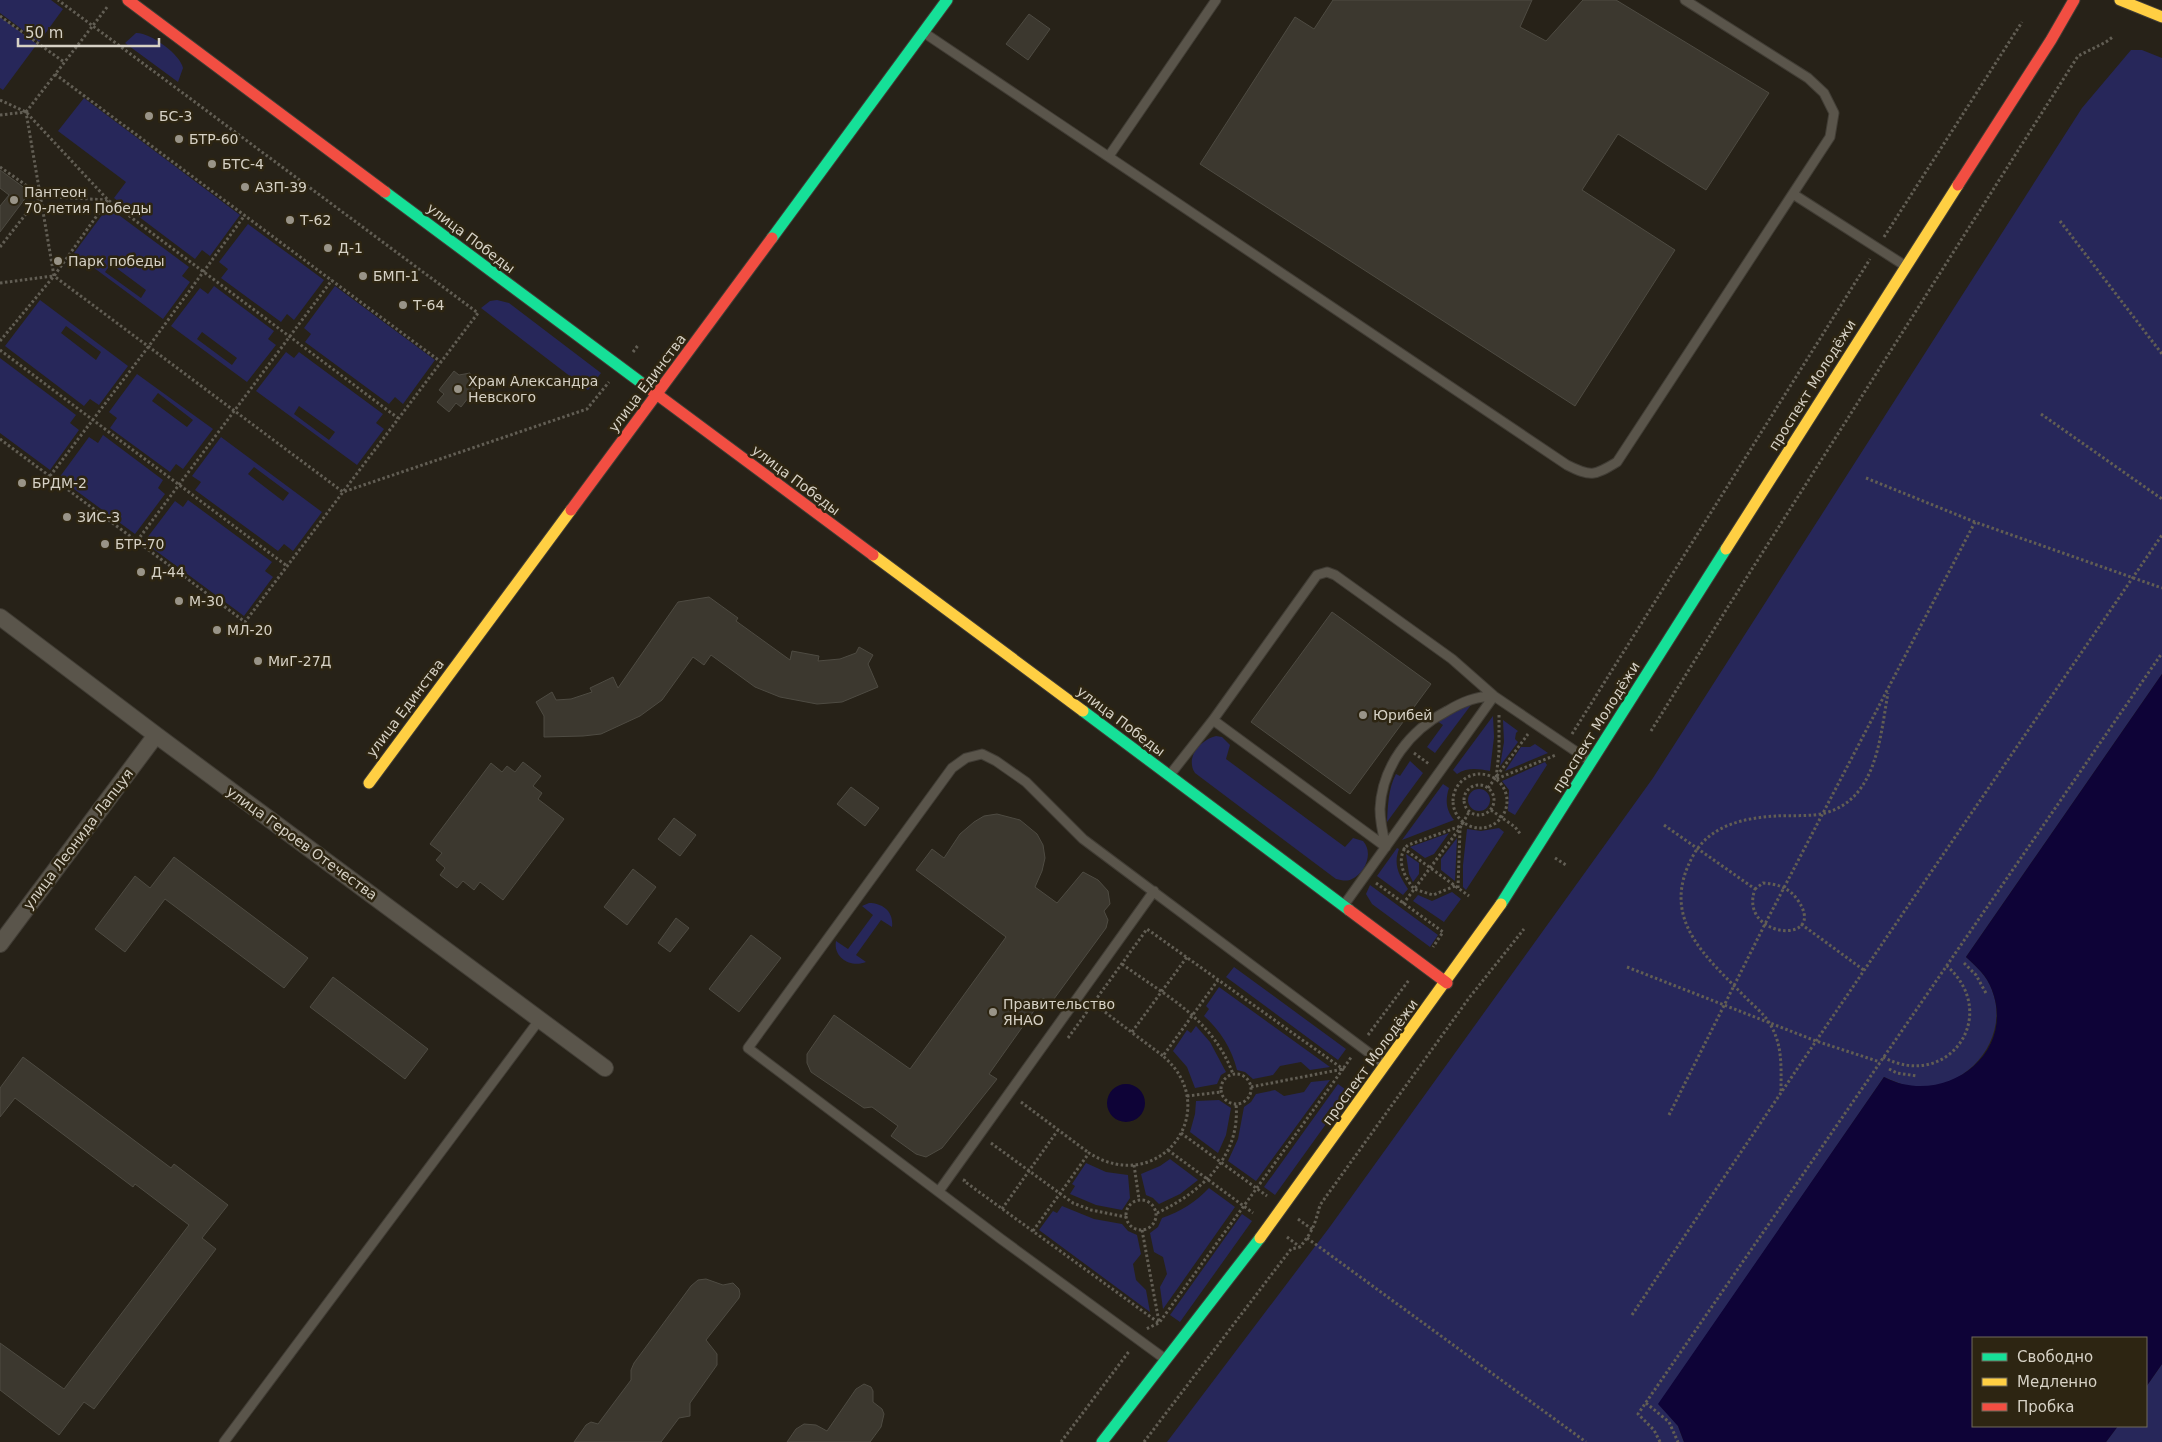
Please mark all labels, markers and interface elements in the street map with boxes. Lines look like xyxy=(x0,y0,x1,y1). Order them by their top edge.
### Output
scale bar xyxy=(18,15,159,47)
text: 50 m xyxy=(25,24,63,42)
place label: БС-3 xyxy=(159,108,192,124)
marker: БС-3 xyxy=(143,110,155,122)
place label: БТР-60 xyxy=(189,131,238,147)
marker: БТР-60 xyxy=(173,133,185,145)
place label: БТС-4 xyxy=(222,156,264,172)
marker: БТС-4 xyxy=(206,158,218,170)
place label: АЗП-39 xyxy=(255,179,307,195)
marker: АЗП-39 xyxy=(239,181,251,193)
place label: Пантеон 70-летия Победы xyxy=(24,184,152,216)
marker: Пантеон 70-летия Победы xyxy=(8,194,20,206)
street label: улица Победы xyxy=(424,200,518,276)
place label: Т-62 xyxy=(299,212,331,228)
marker: Т-62 xyxy=(284,214,296,226)
place label: Д-1 xyxy=(338,240,363,256)
marker: Д-1 xyxy=(322,242,334,254)
place label: Парк победы xyxy=(68,253,165,269)
marker: Парк победы xyxy=(52,255,64,267)
place label: БМП-1 xyxy=(373,268,419,284)
marker: БМП-1 xyxy=(357,270,369,282)
place label: Т-64 xyxy=(412,297,445,313)
marker: Т-64 xyxy=(397,299,409,311)
street label: проспект Молодёжи xyxy=(1765,317,1859,453)
street label: улица Единства xyxy=(605,331,689,435)
place label: Храм Александра Невского xyxy=(468,373,598,405)
marker: Храм Александра Невского xyxy=(452,383,464,395)
street label: улица Победы xyxy=(749,442,843,518)
place label: БРДМ-2 xyxy=(32,475,87,491)
marker: БРДМ-2 xyxy=(16,477,28,489)
place label: ЗИС-3 xyxy=(77,509,120,525)
marker: ЗИС-3 xyxy=(61,511,73,523)
place label: БТР-70 xyxy=(115,536,164,552)
marker: БТР-70 xyxy=(99,538,111,550)
place label: Д-44 xyxy=(151,564,185,580)
marker: Д-44 xyxy=(135,566,147,578)
place label: М-30 xyxy=(189,593,224,609)
marker: М-30 xyxy=(173,595,185,607)
place label: МЛ-20 xyxy=(227,622,272,638)
marker: МЛ-20 xyxy=(211,624,223,636)
place label: МиГ-27Д xyxy=(268,653,332,669)
marker: МиГ-27Д xyxy=(252,655,264,667)
street label: улица Единства xyxy=(363,656,447,760)
street label: проспект Молодёжи xyxy=(1549,659,1643,795)
street label: улица Победы xyxy=(1074,683,1168,759)
place label: Юрибей xyxy=(1373,707,1432,723)
marker: Юрибей xyxy=(1357,709,1369,721)
street label: улица Леонида Лапцуя xyxy=(20,765,136,913)
street label: улица Героев Отечества xyxy=(224,783,380,903)
place label: Правительство ЯНАО xyxy=(1003,996,1115,1028)
street label: проспект Молодёжи xyxy=(1319,996,1421,1128)
marker: Правительство ЯНАО xyxy=(987,1006,999,1018)
legend xyxy=(1972,1337,2147,1427)
text: Свободно xyxy=(2017,1348,2093,1366)
text: Медленно xyxy=(2017,1373,2097,1391)
text: Пробка xyxy=(2017,1398,2074,1416)

